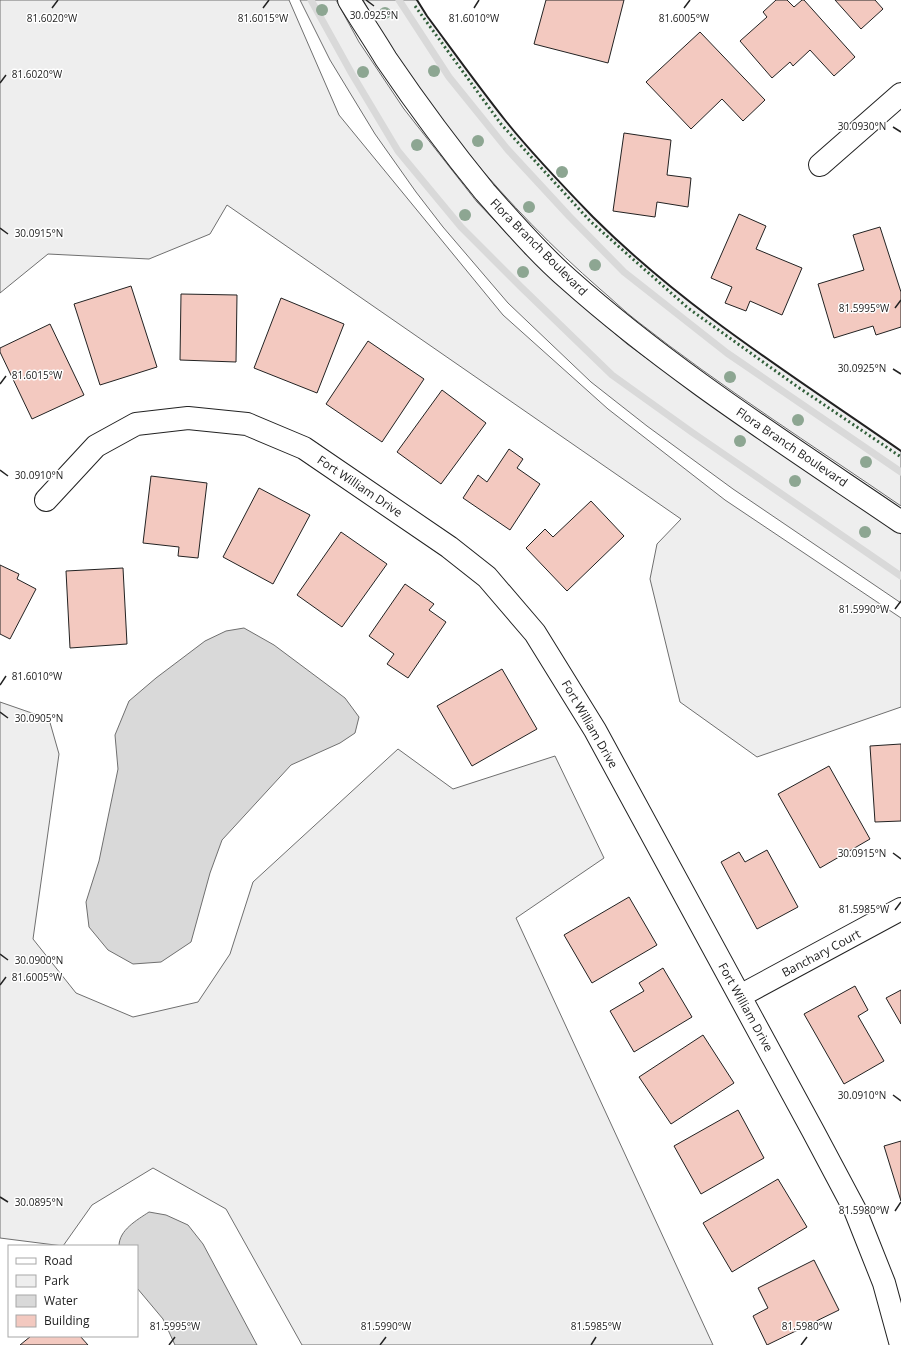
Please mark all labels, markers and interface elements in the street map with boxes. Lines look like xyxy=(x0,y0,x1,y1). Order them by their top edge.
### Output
text: 30.0925°N xyxy=(350,8,398,22)
text: 81.6020°W xyxy=(27,11,78,25)
text: 81.6015°W xyxy=(238,11,289,25)
text: 81.6010°W xyxy=(449,11,500,25)
text: 81.6005°W xyxy=(659,11,710,25)
text: 81.6020°W xyxy=(12,67,63,81)
text: 30.0930°N xyxy=(838,119,886,133)
street label: Flora Branch Boulevard xyxy=(487,195,591,299)
text: 30.0915°N xyxy=(15,226,63,240)
text: 81.5995°W xyxy=(839,301,890,315)
text: 30.0925°N xyxy=(838,361,886,375)
text: 81.6015°W xyxy=(12,368,63,382)
street label: Flora Branch Boulevard xyxy=(733,403,851,491)
street label: Fort William Drive xyxy=(314,451,406,521)
text: 30.0910°N xyxy=(15,468,63,482)
text: 81.5990°W xyxy=(839,602,890,616)
text: 81.6010°W xyxy=(12,669,63,683)
street label: Fort William Drive xyxy=(558,677,622,771)
text: 30.0905°N xyxy=(15,711,63,725)
text: 30.0915°N xyxy=(838,846,886,860)
text: 81.5985°W xyxy=(839,902,890,916)
street label: Banchary Court xyxy=(779,925,863,981)
text: 30.0900°N xyxy=(15,953,63,967)
street label: Fort William Drive xyxy=(715,960,778,1055)
text: 81.6005°W xyxy=(12,970,63,984)
text: 30.0910°N xyxy=(838,1088,886,1102)
text: 30.0895°N xyxy=(15,1195,63,1209)
text: 81.5980°W xyxy=(839,1203,890,1217)
legend xyxy=(8,1245,138,1337)
text: Road xyxy=(44,1252,73,1269)
text: Park xyxy=(44,1272,70,1289)
text: Water xyxy=(44,1292,78,1309)
text: Building xyxy=(44,1312,90,1329)
text: 81.5995°W xyxy=(150,1319,201,1333)
text: 81.5990°W xyxy=(361,1319,412,1333)
text: 81.5985°W xyxy=(571,1319,622,1333)
text: 81.5980°W xyxy=(782,1319,833,1333)

